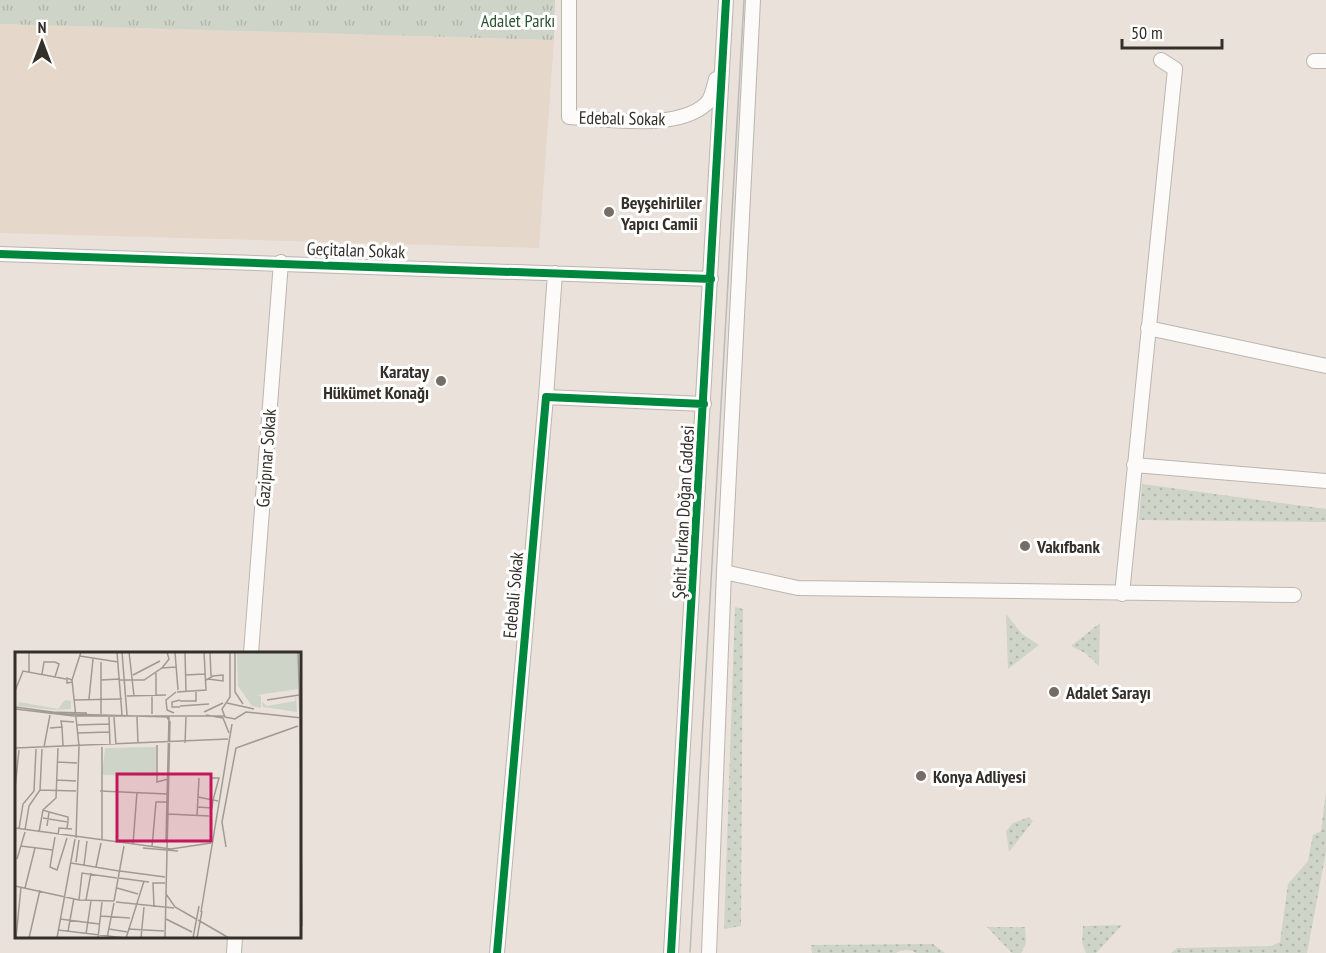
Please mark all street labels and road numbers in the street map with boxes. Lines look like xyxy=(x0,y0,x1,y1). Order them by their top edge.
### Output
street label: Edebalı Sokak xyxy=(579,106,665,130)
street label: Geçitalan Sokak xyxy=(306,237,406,263)
street label: Gazipınar Sokak xyxy=(251,408,281,508)
street label: Şehit Furkan Doğan Caddesi xyxy=(667,425,699,599)
street label: Edebali Sokak xyxy=(498,551,528,639)

